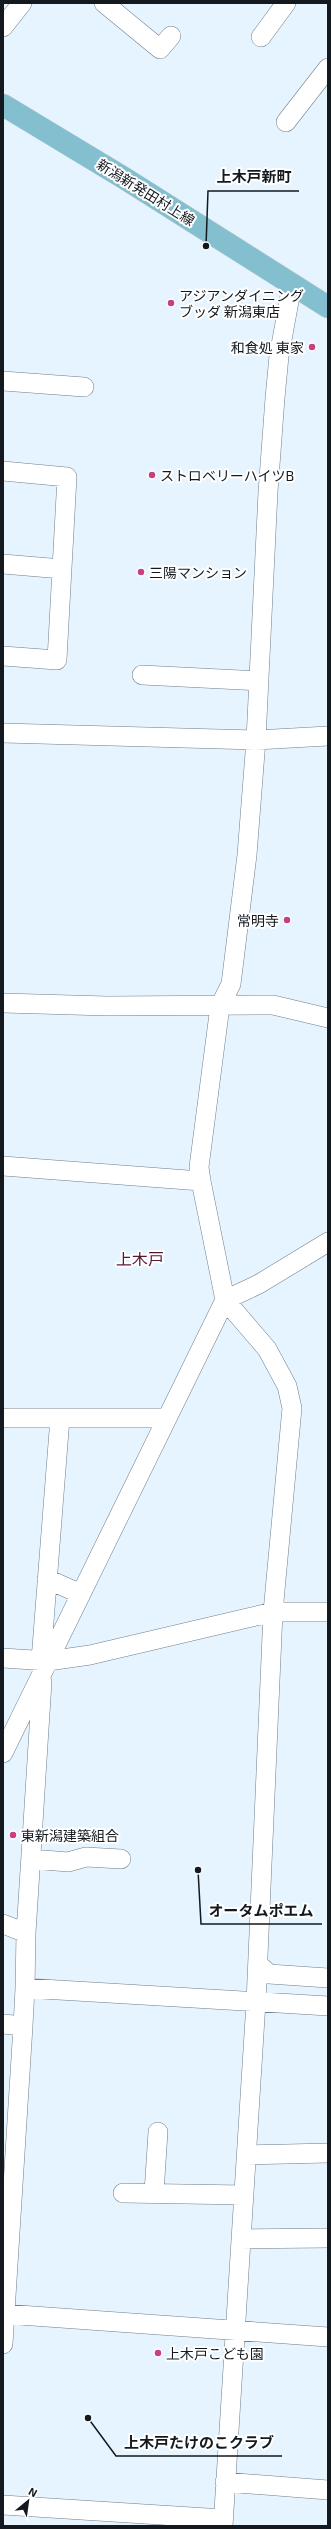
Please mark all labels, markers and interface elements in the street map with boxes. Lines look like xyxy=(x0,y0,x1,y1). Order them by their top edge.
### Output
street label: 新潟新発田村上線 xyxy=(94,155,198,229)
callout: 上木戸新町 xyxy=(208,164,299,191)
text: 上木戸新町 xyxy=(216,167,292,185)
place label: アジアンダイニング ブッダ 新潟東店 xyxy=(179,287,304,320)
marker: アジアンダイニング ブッダ 新潟東店 xyxy=(166,298,176,308)
place label: 和食処 東家 xyxy=(231,339,304,356)
marker: 和食処 東家 xyxy=(307,342,317,352)
place label: ストロベリーハイツB xyxy=(160,467,294,484)
marker: ストロベリーハイツB xyxy=(147,470,157,480)
place label: 三陽マンション xyxy=(149,564,247,581)
marker: 三陽マンション xyxy=(136,567,146,577)
place label: 常明寺 xyxy=(237,912,279,929)
marker: 常明寺 xyxy=(282,915,292,925)
district label: 上木戸 xyxy=(116,1249,164,1268)
place label: 東新潟建築組合 xyxy=(21,1827,119,1844)
marker: 東新潟建築組合 xyxy=(8,1830,18,1840)
callout: オータムポエム xyxy=(201,1897,322,1924)
text: オータムポエム xyxy=(208,1901,314,1919)
place label: 上木戸こども園 xyxy=(166,2345,264,2362)
marker: 上木戸こども園 xyxy=(153,2348,163,2358)
callout: 上木戸たけのこクラブ xyxy=(116,2429,282,2456)
text: 上木戸たけのこクラブ xyxy=(124,2433,274,2451)
north arrow xyxy=(8,2481,48,2521)
text: N xyxy=(26,2484,40,2499)

